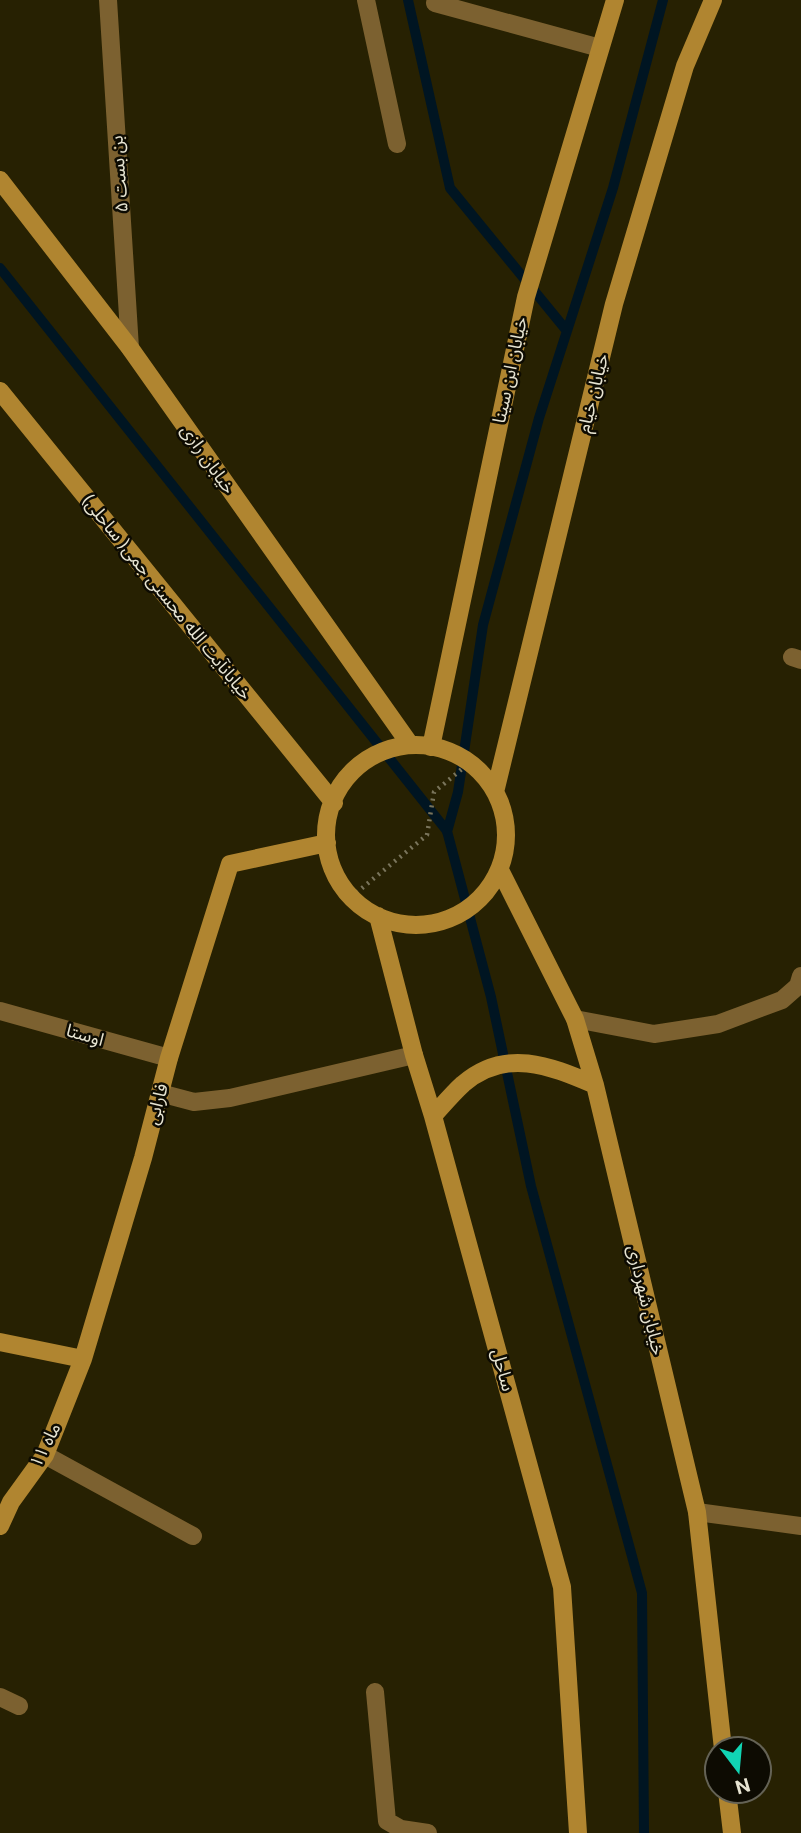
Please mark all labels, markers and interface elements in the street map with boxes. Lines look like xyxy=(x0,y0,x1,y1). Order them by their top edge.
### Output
street label: بن بست ۵ xyxy=(105,135,133,213)
street label: خیابان ابن سینا xyxy=(488,315,532,425)
street label: خیابان خیام xyxy=(573,351,616,435)
street label: خیابان رازی xyxy=(176,420,240,498)
street label: خیابانآیت الله محسنی جمی( ساحلی) xyxy=(77,490,257,704)
street label: اوستا xyxy=(64,1019,106,1050)
street label: فارابی xyxy=(141,1081,173,1127)
street label: خیابان شهرداری xyxy=(623,1243,669,1357)
street label: ساحل xyxy=(487,1346,519,1394)
street label: ماه ۱۱ xyxy=(25,1419,65,1470)
north arrow xyxy=(703,1735,773,1805)
text: N xyxy=(733,1774,753,1799)

